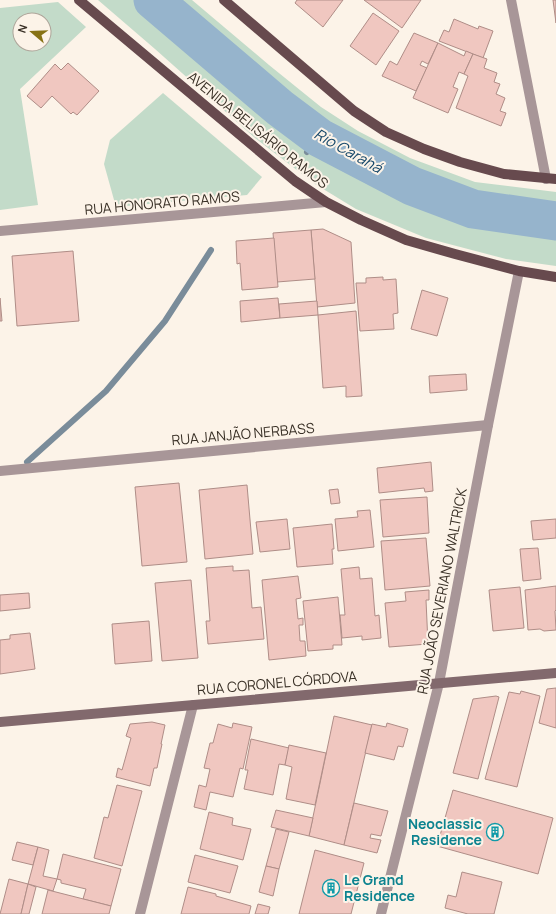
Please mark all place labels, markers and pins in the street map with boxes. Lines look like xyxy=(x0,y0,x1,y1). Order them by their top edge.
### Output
place label: Neoclassic Residence xyxy=(408,814,482,849)
building icon: Neoclassic Residence xyxy=(485,822,505,842)
place label: Le Grand Residence xyxy=(344,870,415,905)
building icon: Le Grand Residence xyxy=(321,878,341,898)

